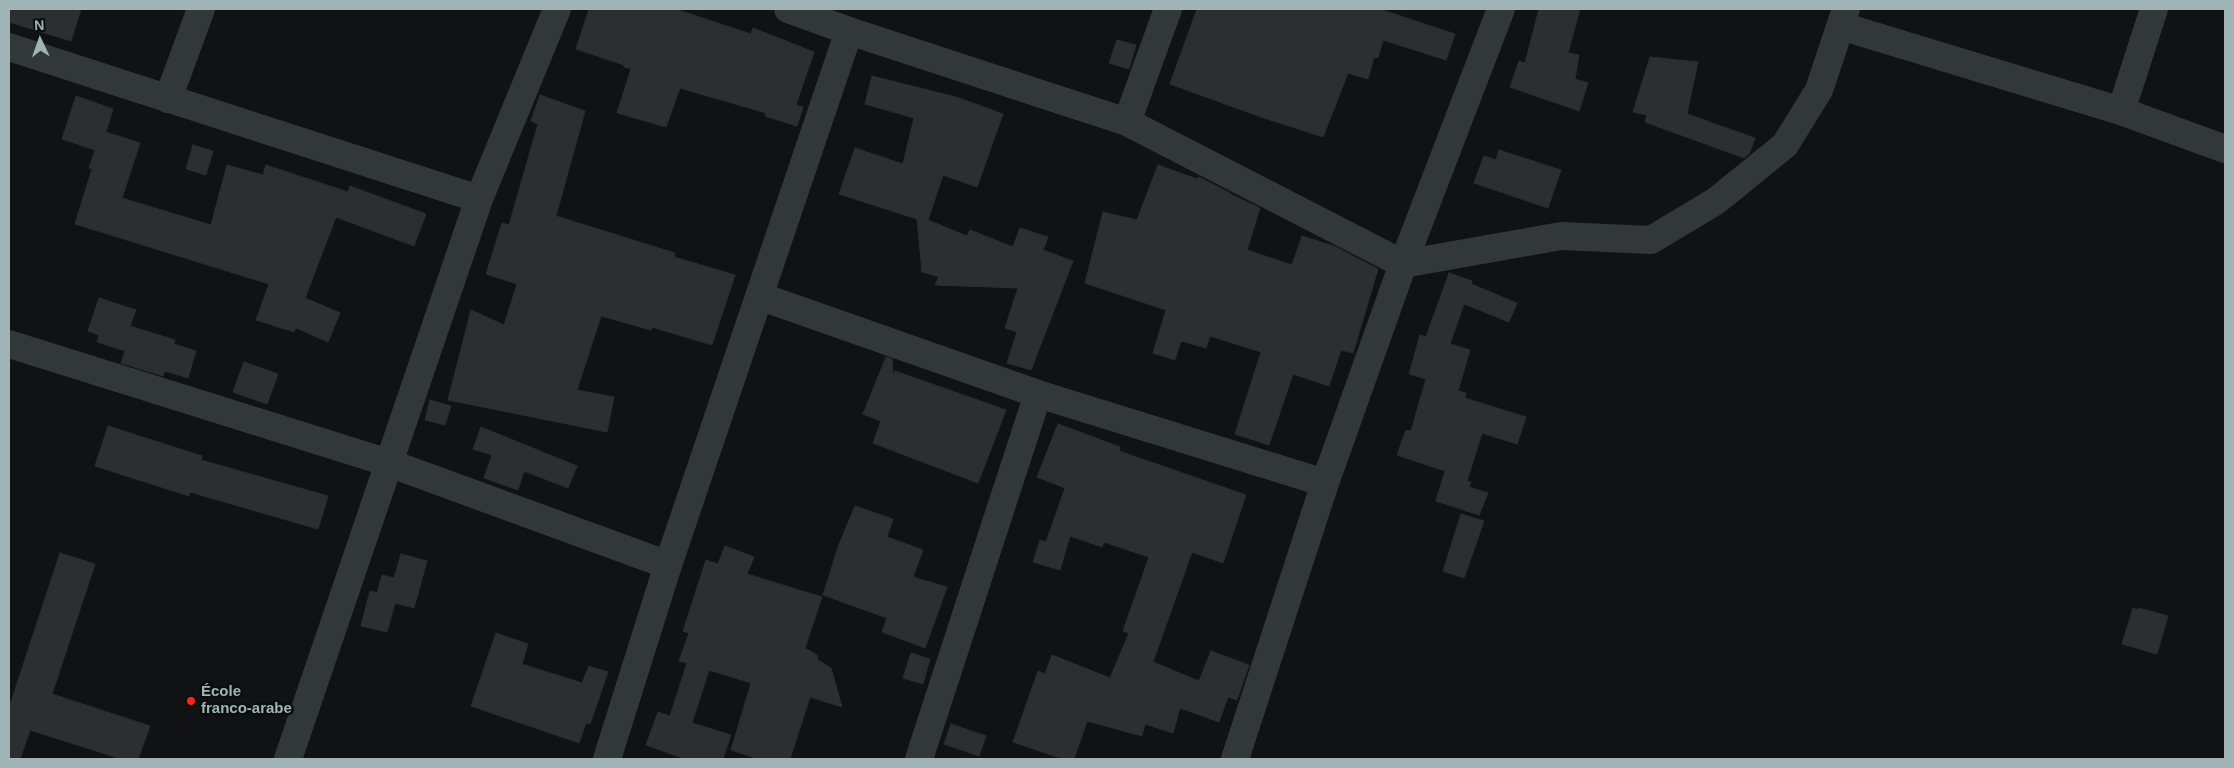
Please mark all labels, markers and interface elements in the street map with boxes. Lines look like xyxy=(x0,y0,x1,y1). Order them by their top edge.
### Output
north arrow xyxy=(15,15,65,65)
text: N xyxy=(34,17,45,33)
place label: École franco-arabe xyxy=(201,683,292,718)
marker: École franco-arabe xyxy=(185,695,197,707)

